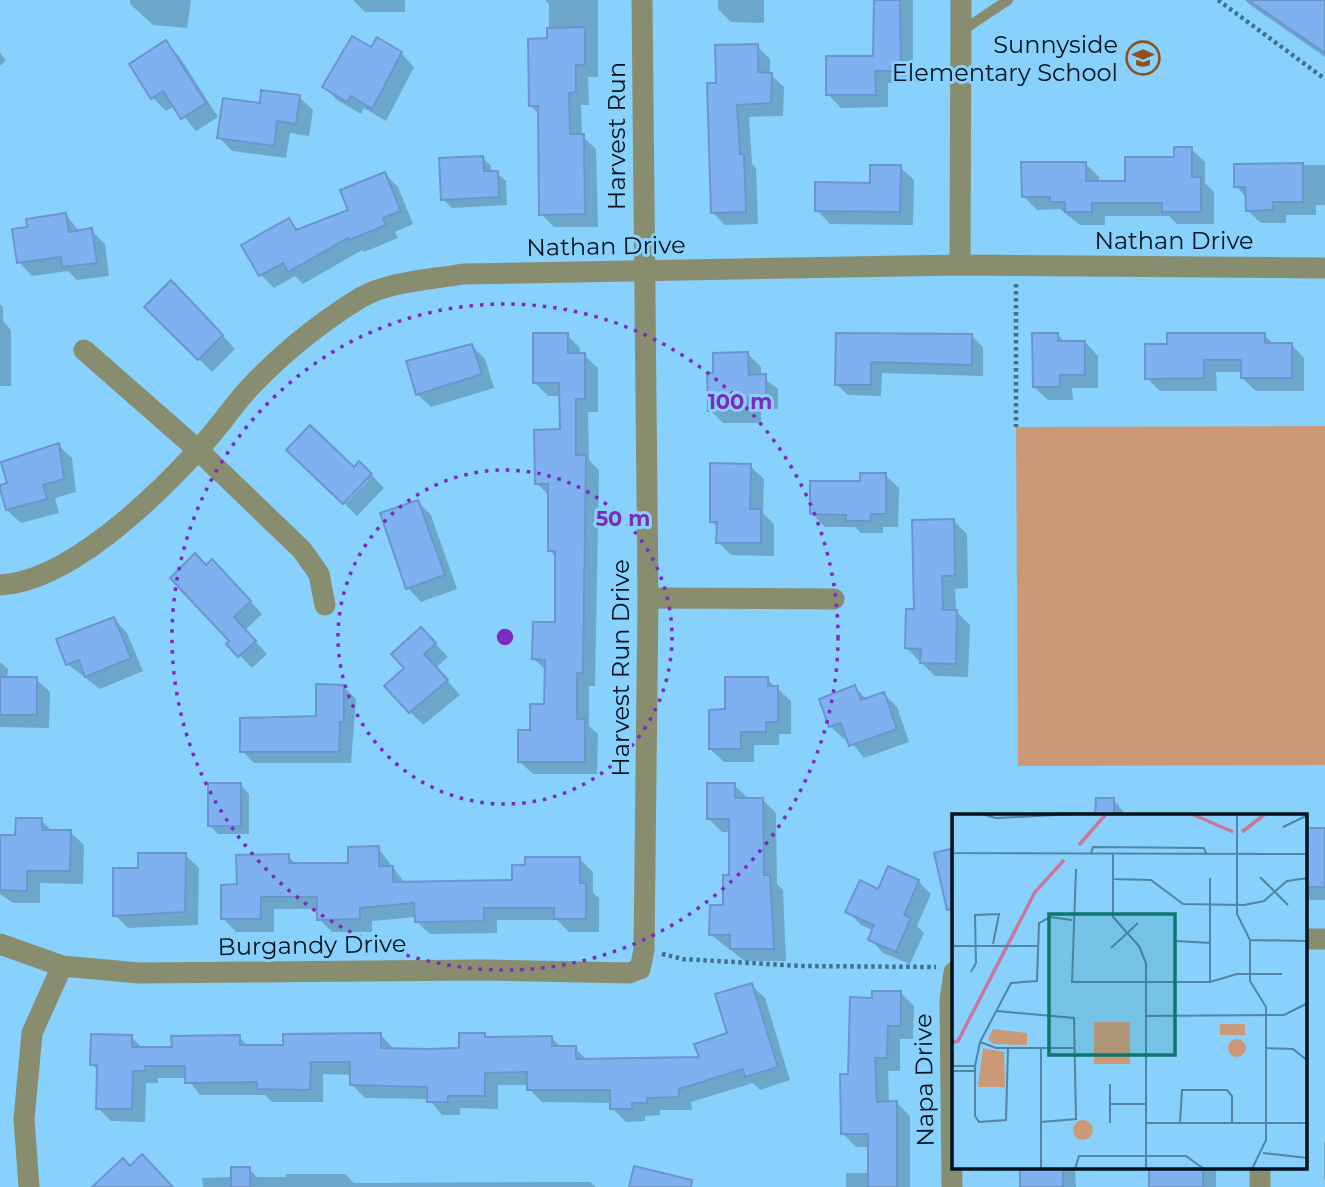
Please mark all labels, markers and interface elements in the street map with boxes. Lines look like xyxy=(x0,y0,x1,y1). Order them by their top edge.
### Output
place label: Sunnyside Elementary School xyxy=(892,30,1118,87)
school or university icon: Sunnyside Elementary School xyxy=(1124,39,1162,77)
street label: Harvest Run xyxy=(602,62,631,210)
street label: Nathan Drive xyxy=(1094,226,1254,255)
street label: Nathan Drive xyxy=(526,230,686,262)
text: 100 m xyxy=(708,389,772,414)
text: 50 m xyxy=(596,506,650,531)
street label: Harvest Run Drive xyxy=(606,559,635,777)
centre of rings xyxy=(493,625,517,649)
inset map xyxy=(952,814,1308,1170)
street label: Burgandy Drive xyxy=(217,929,407,961)
street label: Napa Drive xyxy=(908,1013,940,1147)

